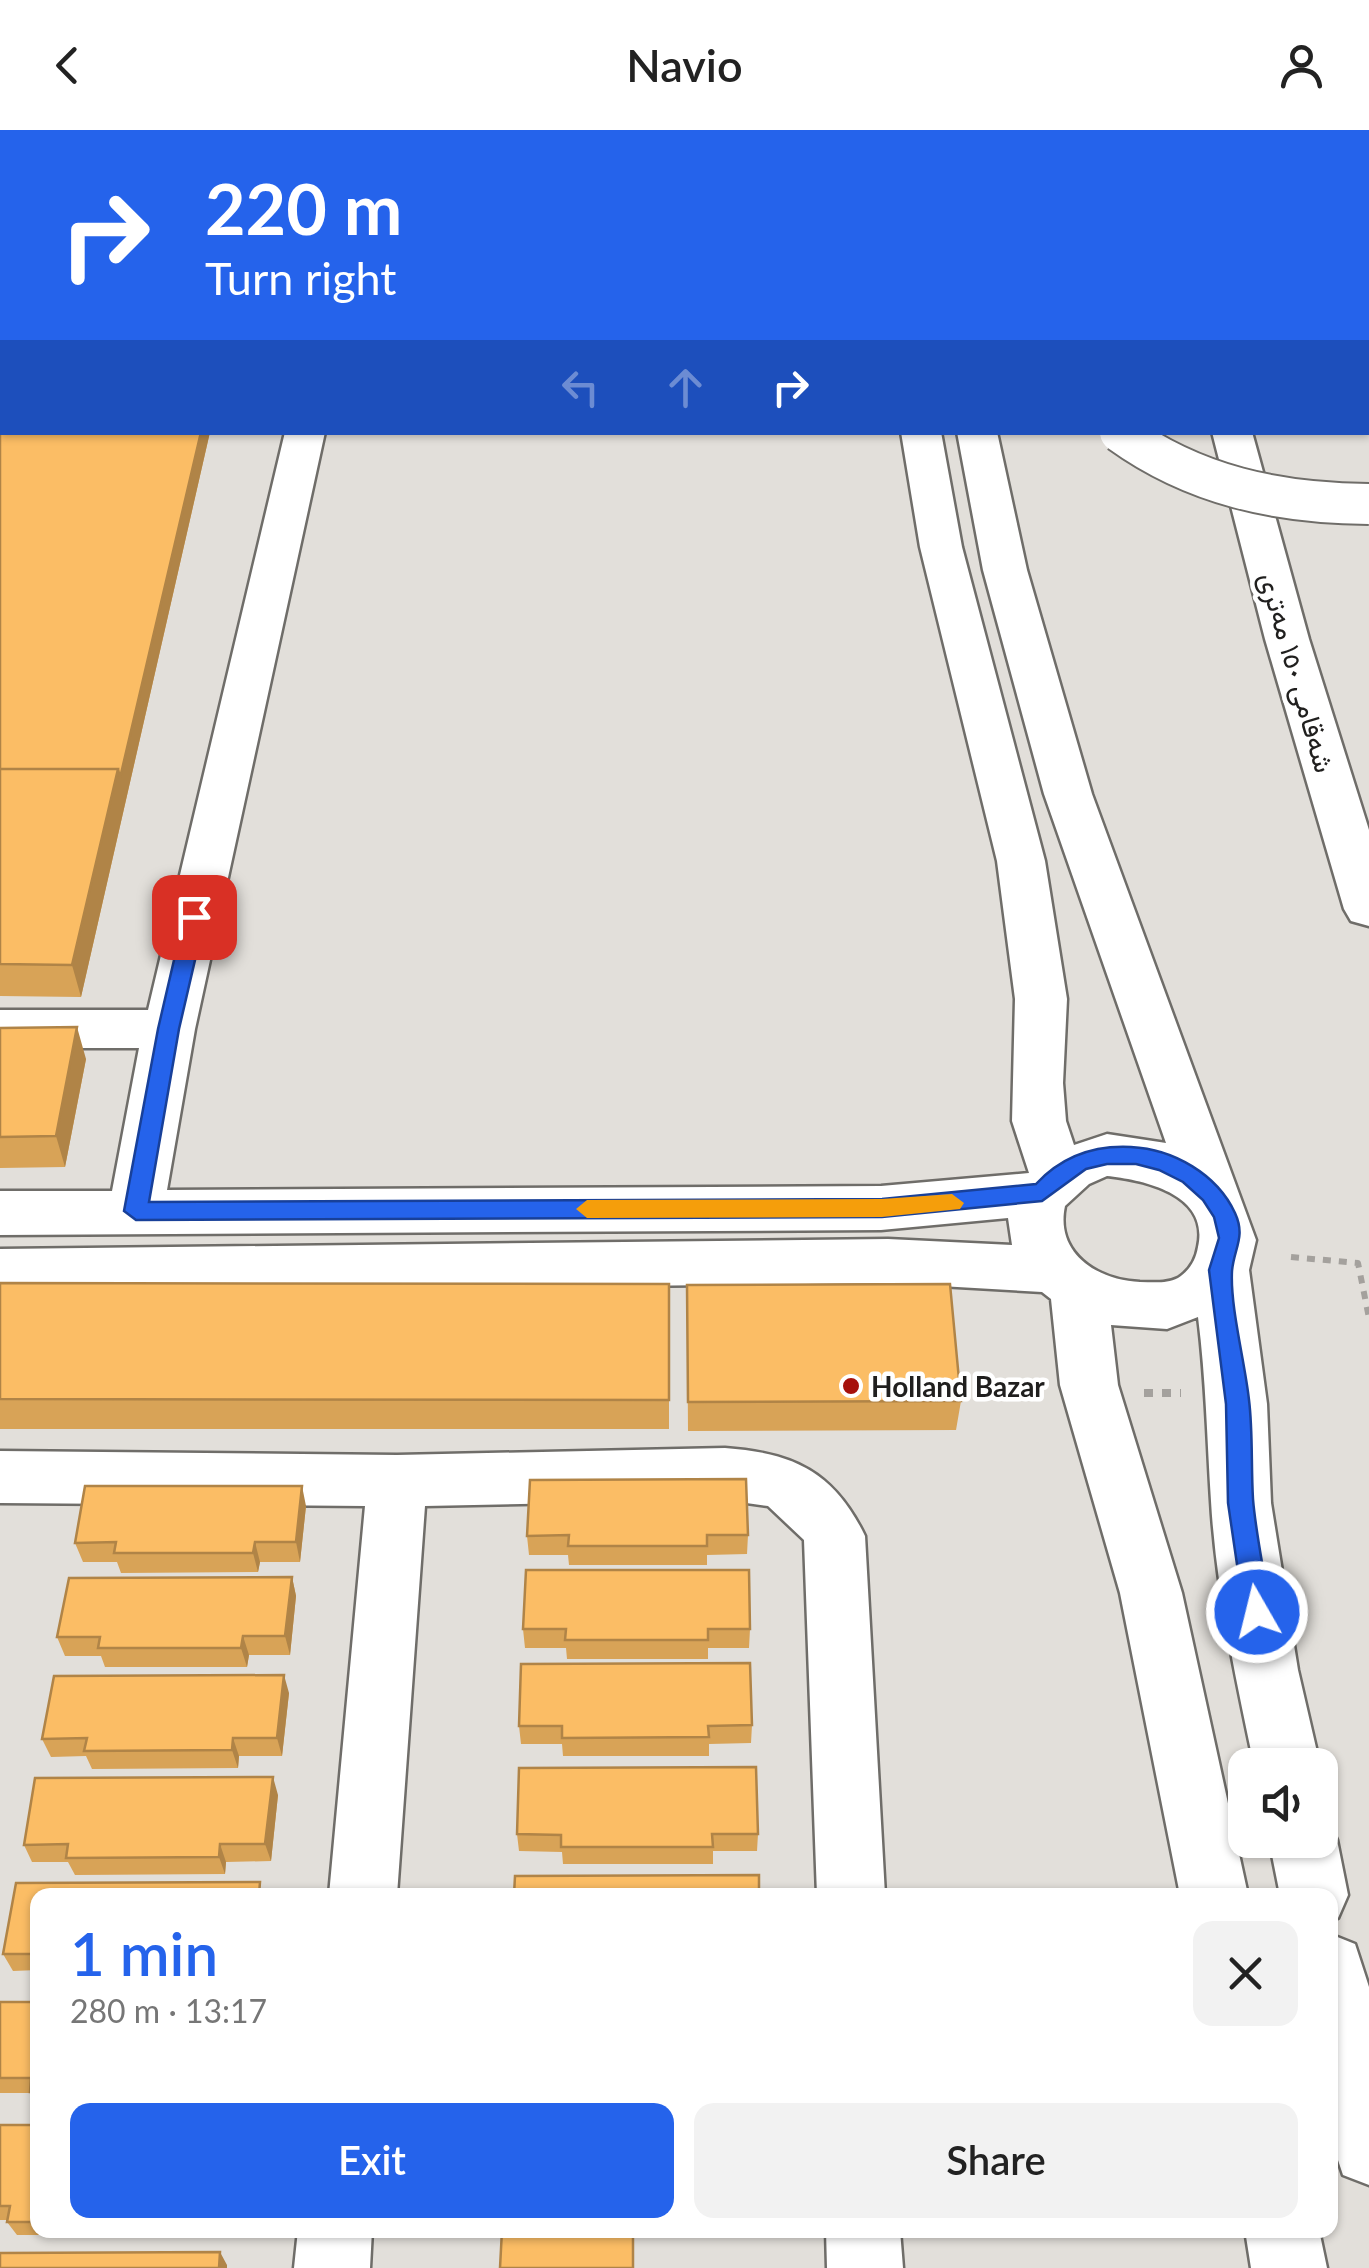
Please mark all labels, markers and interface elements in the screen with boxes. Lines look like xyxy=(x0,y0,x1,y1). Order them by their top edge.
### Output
icon: back xyxy=(40,38,95,93)
text: Navio xyxy=(626,38,743,92)
icon: person xyxy=(1274,38,1329,93)
text: 220 m xyxy=(205,166,402,250)
icon: right xyxy=(40,170,170,300)
text: Turn right xyxy=(205,251,396,305)
icon: left xyxy=(553,360,608,415)
icon: ahead xyxy=(658,360,713,415)
icon: right xyxy=(763,360,818,415)
street label: شەقامی ١٥٠ مەتری xyxy=(1251,568,1343,777)
pin xyxy=(152,875,237,960)
icon: arrive xyxy=(167,890,222,945)
place label: Holland Bazar xyxy=(871,1369,1045,1403)
marker: Holland Bazar xyxy=(840,1375,862,1397)
position arrow xyxy=(1205,1560,1309,1664)
map controls xyxy=(1228,1748,1338,1858)
button: sound xyxy=(1228,1748,1338,1858)
text: 1 min xyxy=(70,1917,218,1989)
button: close xyxy=(1193,1921,1298,2026)
text: 280 m · 13:17 xyxy=(70,1991,267,2030)
button: Exit xyxy=(70,2103,674,2218)
button: Share xyxy=(694,2103,1298,2218)

